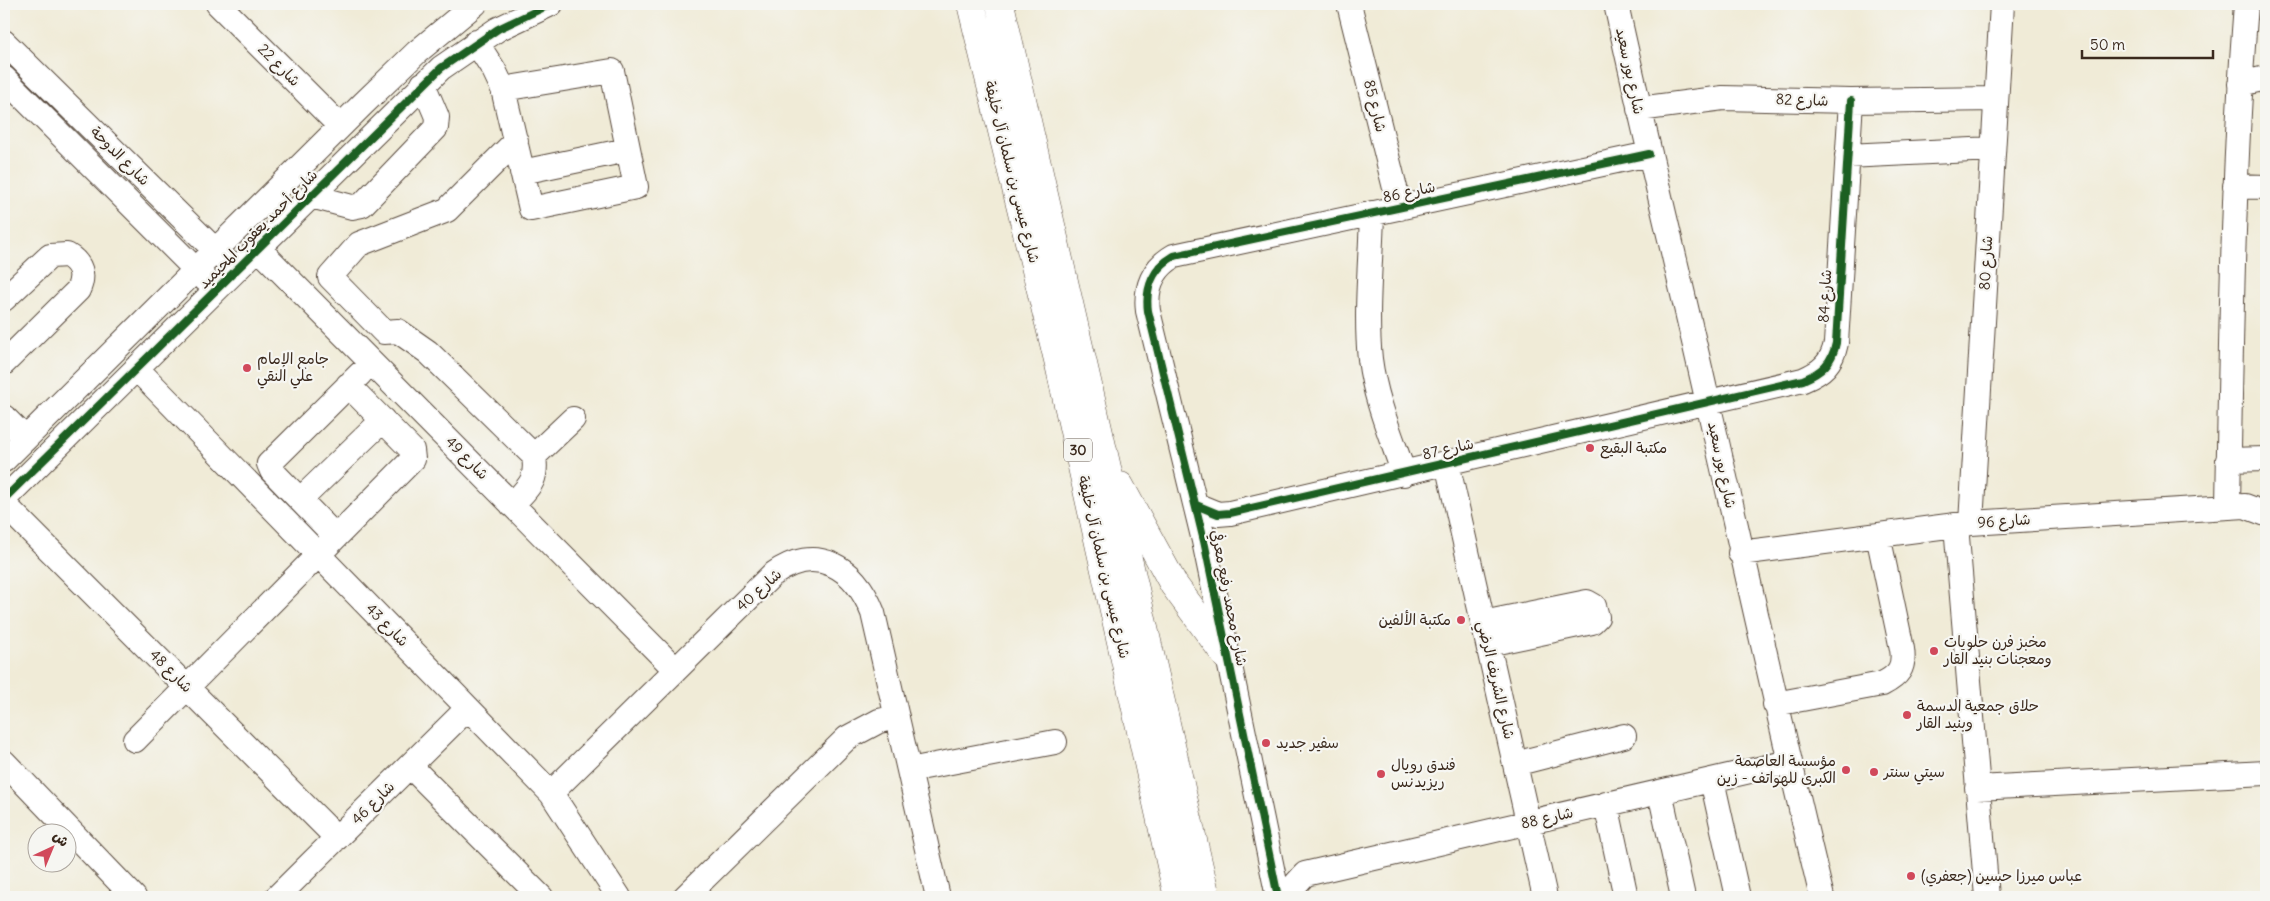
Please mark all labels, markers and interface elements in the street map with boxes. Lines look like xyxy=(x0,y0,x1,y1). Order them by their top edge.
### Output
street label: شارع بور سعيد xyxy=(1611,26,1649,116)
scale bar xyxy=(2082,28,2214,60)
text: 50 m xyxy=(2090,35,2125,54)
street label: شارع 22 xyxy=(253,39,305,91)
street label: شارع 85 xyxy=(1359,78,1391,134)
street label: شارع عيسى بن سلمان آل خليفة xyxy=(980,79,1044,265)
street label: شارع 82 xyxy=(1775,89,1829,111)
street label: شارع الدوحة xyxy=(86,122,154,190)
street label: شارع أحمد يعقوب المحيميد xyxy=(194,165,322,293)
street label: شارع 86 xyxy=(1381,177,1437,207)
street label: شارع 80 xyxy=(1975,235,1997,291)
street label: شارع 84 xyxy=(1814,269,1836,323)
place label: جامع الإمام علي النقي xyxy=(257,349,329,389)
marker: جامع الإمام علي النقي xyxy=(241,362,253,374)
street label: شارع بور سعيد xyxy=(1703,420,1741,510)
street label: شارع 49 xyxy=(441,432,493,484)
street label: شارع 87 xyxy=(1420,433,1476,465)
road number: 30 xyxy=(1064,438,1092,462)
place label: مكتبة البقيع xyxy=(1600,438,1667,459)
marker: مكتبة البقيع xyxy=(1584,442,1596,454)
street label: شارع عيسى بن سلمان آل خليفة xyxy=(1073,474,1135,660)
street label: شارع 96 xyxy=(1977,509,2031,533)
street label: شارع محمد رفيع معرفي xyxy=(1205,528,1252,668)
street label: شارع 40 xyxy=(732,564,786,616)
street label: شارع 43 xyxy=(361,599,413,651)
place label: مكتبة الألفين xyxy=(1378,610,1451,629)
marker: مكتبة الألفين xyxy=(1455,614,1467,626)
street label: شارع الشريف الرضي xyxy=(1470,619,1519,742)
place label: مخبز فرن حلويات ومعجنات بنيد القار xyxy=(1943,632,2052,668)
street label: شارع 48 xyxy=(145,645,197,697)
marker: مخبز فرن حلويات ومعجنات بنيد القار xyxy=(1928,645,1940,657)
place label: حلاق جمعية الدسمة وبنيد القار xyxy=(1916,696,2039,732)
marker: حلاق جمعية الدسمة وبنيد القار xyxy=(1901,709,1913,721)
place label: سفير جديد xyxy=(1276,733,1339,752)
marker: سفير جديد xyxy=(1260,737,1272,749)
place label: مؤسسة العاصمة الكبرى للهواتف - زين xyxy=(1717,751,1836,788)
place label: فندق رويال ريزيدنس xyxy=(1391,755,1456,791)
place label: سيتي سنتر xyxy=(1882,762,1945,785)
marker: مؤسسة العاصمة الكبرى للهواتف - زين xyxy=(1840,764,1852,776)
marker: سيتي سنتر xyxy=(1868,766,1880,778)
marker: فندق رويال ريزيدنس xyxy=(1375,768,1387,780)
street label: شارع 46 xyxy=(347,777,399,829)
street label: شارع 88 xyxy=(1519,802,1575,834)
north arrow xyxy=(28,824,78,874)
text: ش xyxy=(49,827,73,850)
place label: عباس ميرزا حسين (جعفري) xyxy=(1921,866,2082,887)
marker: عباس ميرزا حسين (جعفري) xyxy=(1905,870,1917,882)

